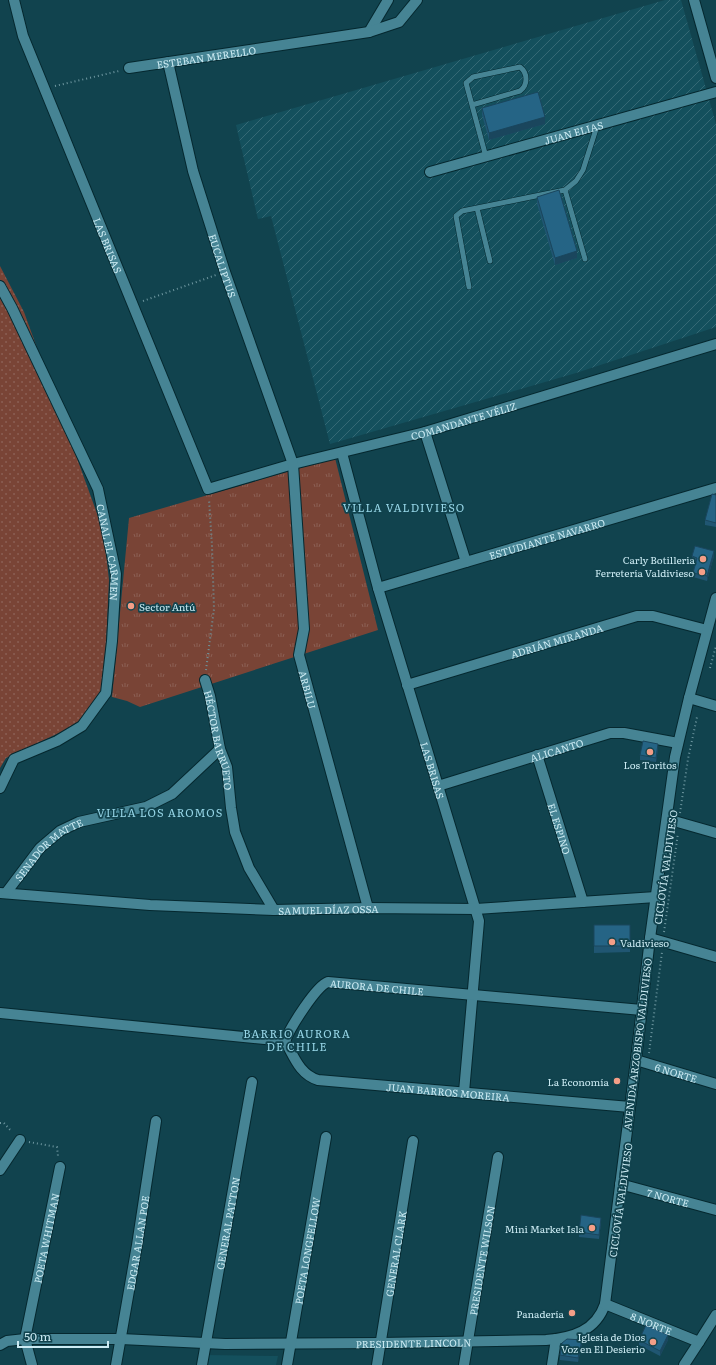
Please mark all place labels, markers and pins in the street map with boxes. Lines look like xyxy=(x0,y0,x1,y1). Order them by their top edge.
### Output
place label: Carly Botilleria xyxy=(623,552,696,567)
marker: Carly Botilleria xyxy=(698,554,708,564)
place label: Ferretería Valdivieso xyxy=(595,565,694,580)
marker: Ferretería Valdivieso xyxy=(697,567,707,577)
place label: Sector Antú xyxy=(139,599,196,614)
marker: Sector Antú xyxy=(126,601,136,611)
marker: Los Toritos xyxy=(645,747,655,757)
place label: Los Toritos xyxy=(623,757,677,772)
place label: Valdivieso xyxy=(620,935,669,950)
marker: Valdivieso xyxy=(607,937,617,947)
place label: La Economía xyxy=(547,1074,610,1089)
marker: La Economía xyxy=(612,1076,622,1086)
place label: Mini Market Isla xyxy=(505,1221,585,1236)
marker: Mini Market Isla xyxy=(587,1223,597,1233)
place label: Panadería xyxy=(516,1306,565,1321)
marker: Panadería xyxy=(567,1308,577,1318)
place label: Iglesia de Dios Voz en El Desierio xyxy=(561,1329,645,1356)
marker: Iglesia de Dios Voz en El Desierio xyxy=(648,1337,658,1347)

